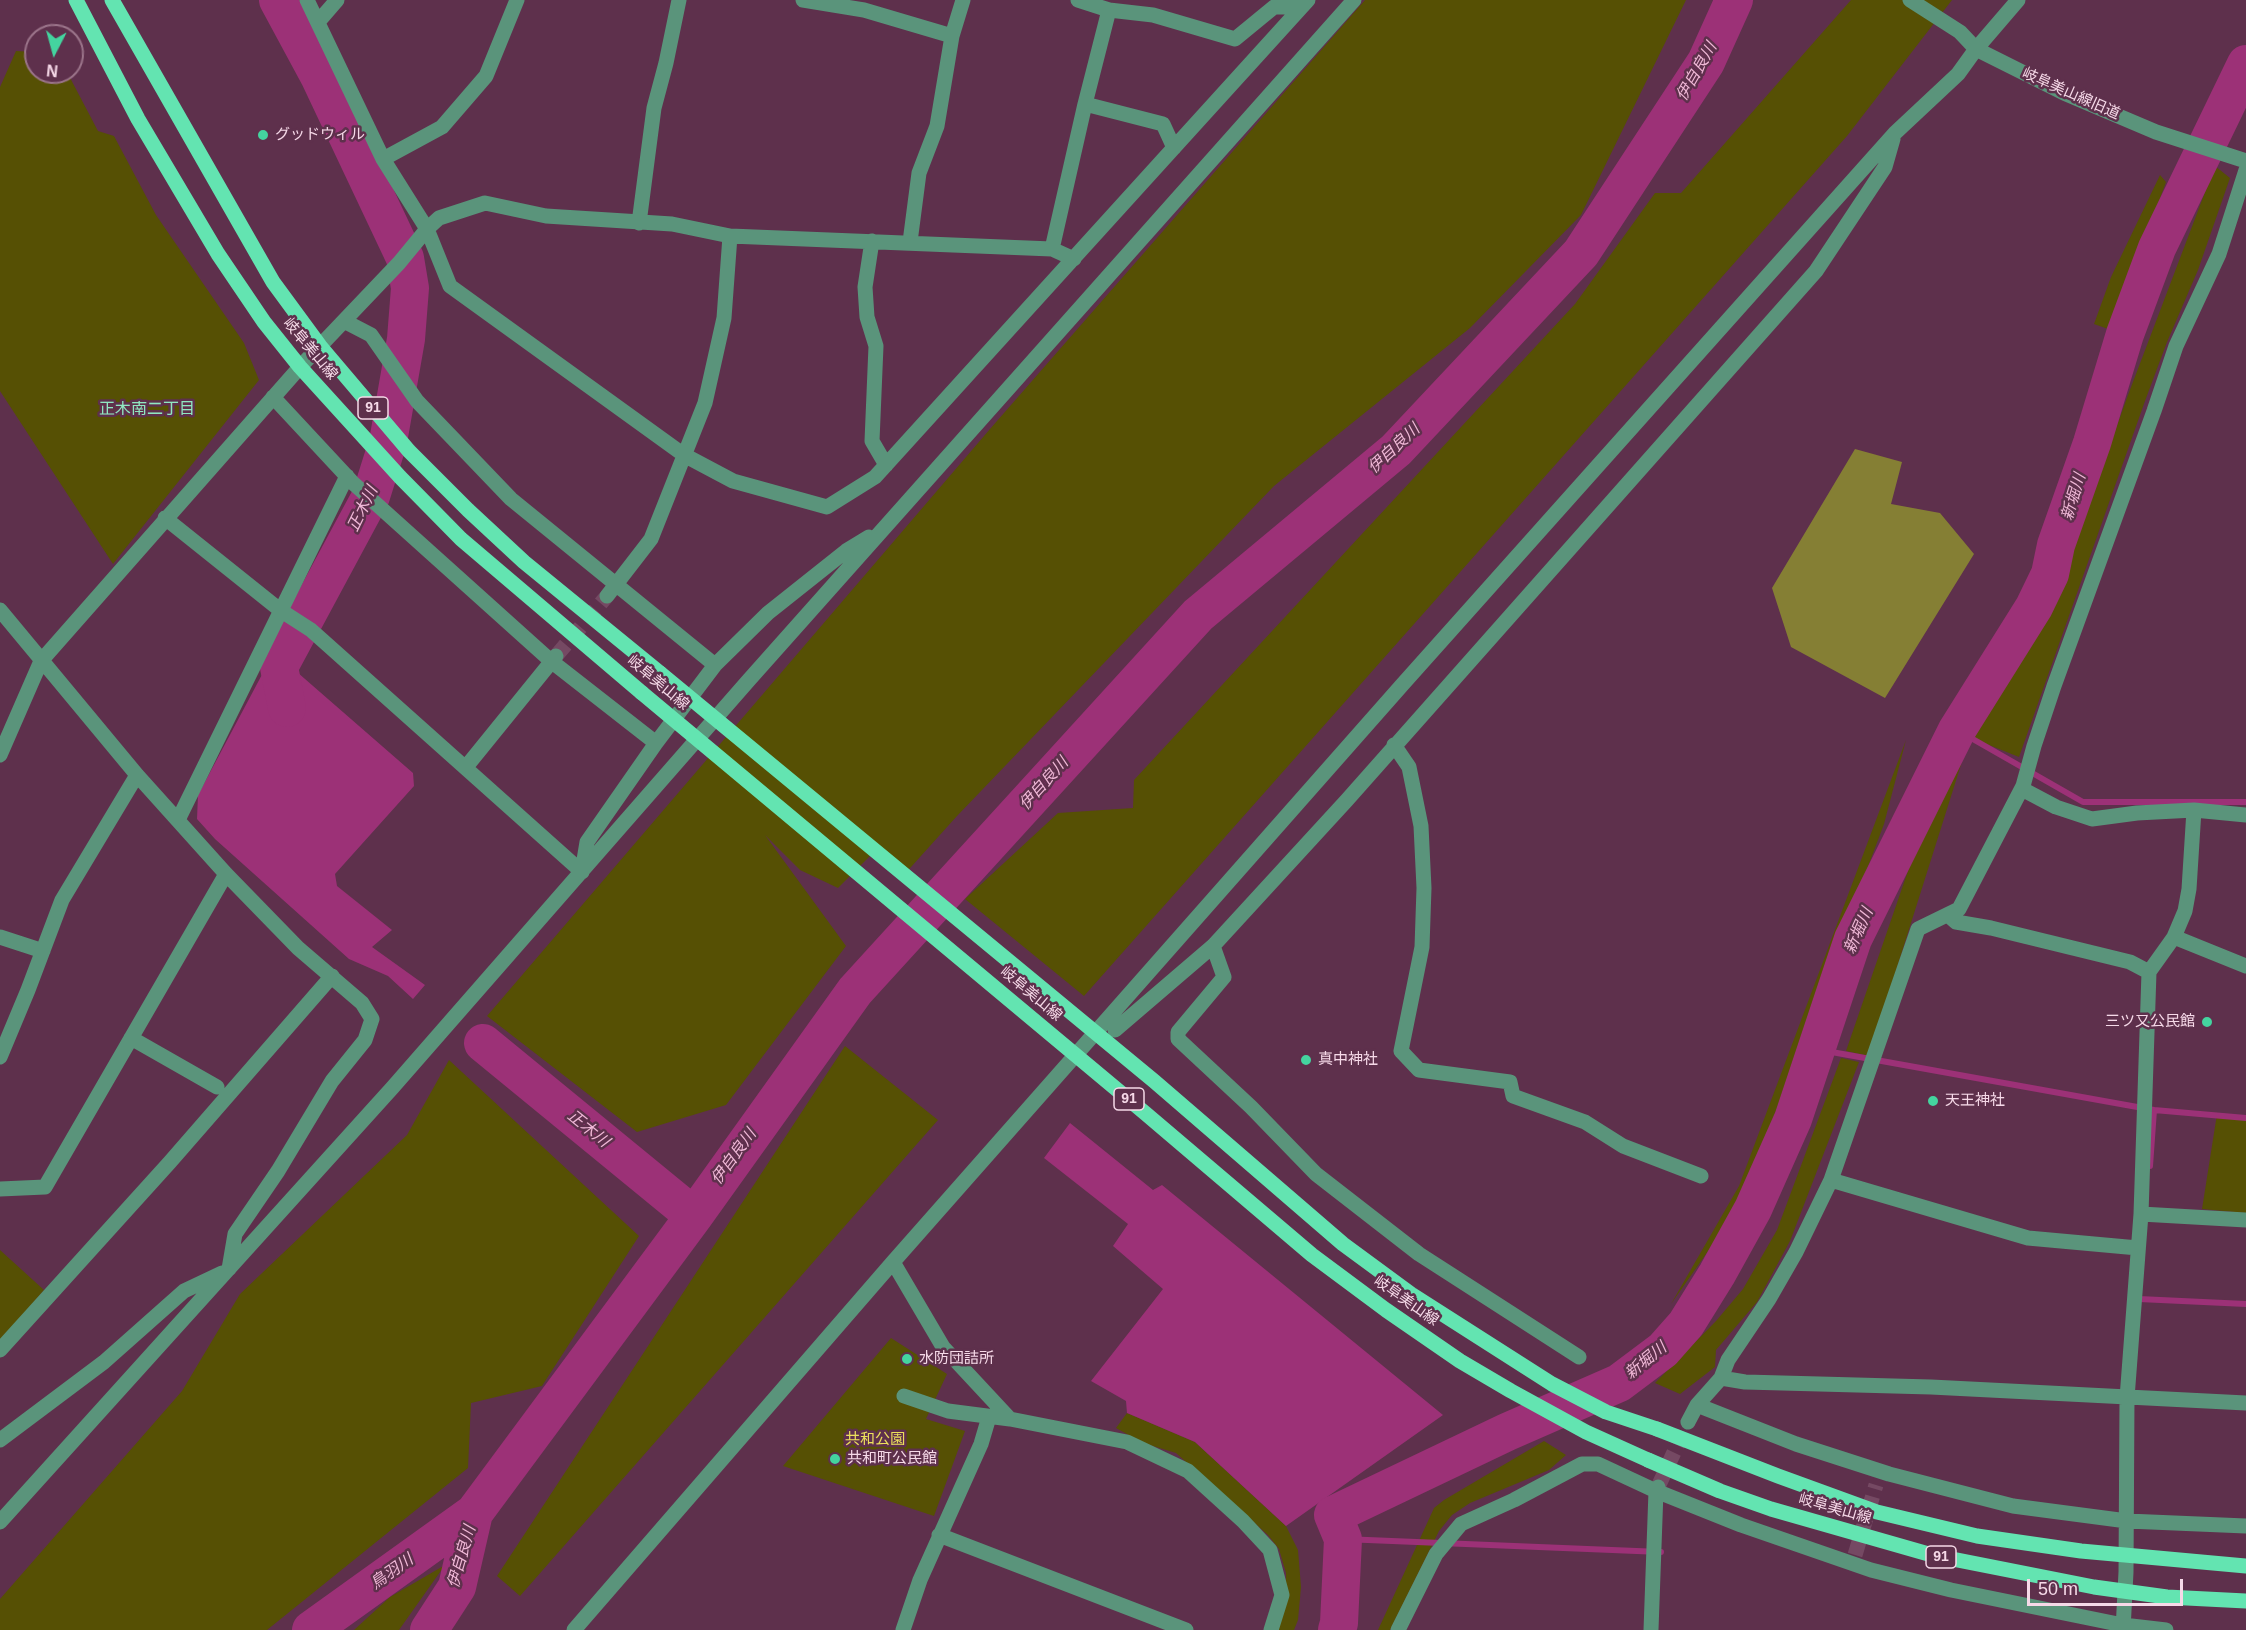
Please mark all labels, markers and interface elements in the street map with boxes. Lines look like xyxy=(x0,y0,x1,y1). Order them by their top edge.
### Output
north arrow xyxy=(24,24,84,84)
water label: 伊自良川 xyxy=(1673,39,1721,105)
text: N xyxy=(46,61,59,79)
street label: 岐阜美山線旧道 xyxy=(2019,64,2123,124)
place label: グッドウィル xyxy=(275,126,365,144)
marker: グッドウィル xyxy=(256,128,270,142)
street label: 岐阜美山線 xyxy=(279,314,341,384)
road number: 91 xyxy=(358,397,388,419)
district label: 正木南二丁目 xyxy=(99,400,195,420)
water label: 伊自良川 xyxy=(1364,420,1424,478)
water label: 新堀川 xyxy=(2058,471,2090,523)
water label: 正木川 xyxy=(344,483,382,535)
street label: 岐阜美山線 xyxy=(623,652,693,714)
water label: 伊自良川 xyxy=(1015,754,1073,814)
water label: 新堀川 xyxy=(1840,905,1878,957)
street label: 岐阜美山線 xyxy=(996,963,1066,1025)
place label: 三ツ又公民館 xyxy=(2105,1013,2195,1031)
marker: 三ツ又公民館 xyxy=(2200,1015,2214,1029)
place label: 真中神社 xyxy=(1318,1051,1378,1069)
marker: 真中神社 xyxy=(1299,1053,1313,1067)
road number: 91 xyxy=(1114,1088,1144,1110)
place label: 天王神社 xyxy=(1945,1092,2005,1110)
marker: 天王神社 xyxy=(1926,1094,1940,1108)
water label: 正木川 xyxy=(563,1106,613,1152)
water label: 伊自良川 xyxy=(707,1125,761,1189)
street label: 岐阜美山線 xyxy=(1370,1272,1442,1330)
water label: 新堀川 xyxy=(1621,1338,1671,1384)
place label: 水防団詰所 xyxy=(919,1350,994,1368)
marker: 水防団詰所 xyxy=(900,1352,914,1366)
park label: 共和公園 xyxy=(845,1431,905,1449)
place label: 共和町公民館 xyxy=(847,1450,937,1468)
marker: 共和町公民館 xyxy=(828,1452,842,1466)
street label: 岐阜美山線 xyxy=(1796,1490,1874,1528)
water label: 伊自良川 xyxy=(444,1524,480,1590)
road number: 91 xyxy=(1926,1546,1956,1568)
water label: 鳥羽川 xyxy=(367,1550,417,1594)
scale bar xyxy=(2030,1567,2186,1605)
text: 50 m xyxy=(2038,1579,2078,1599)

